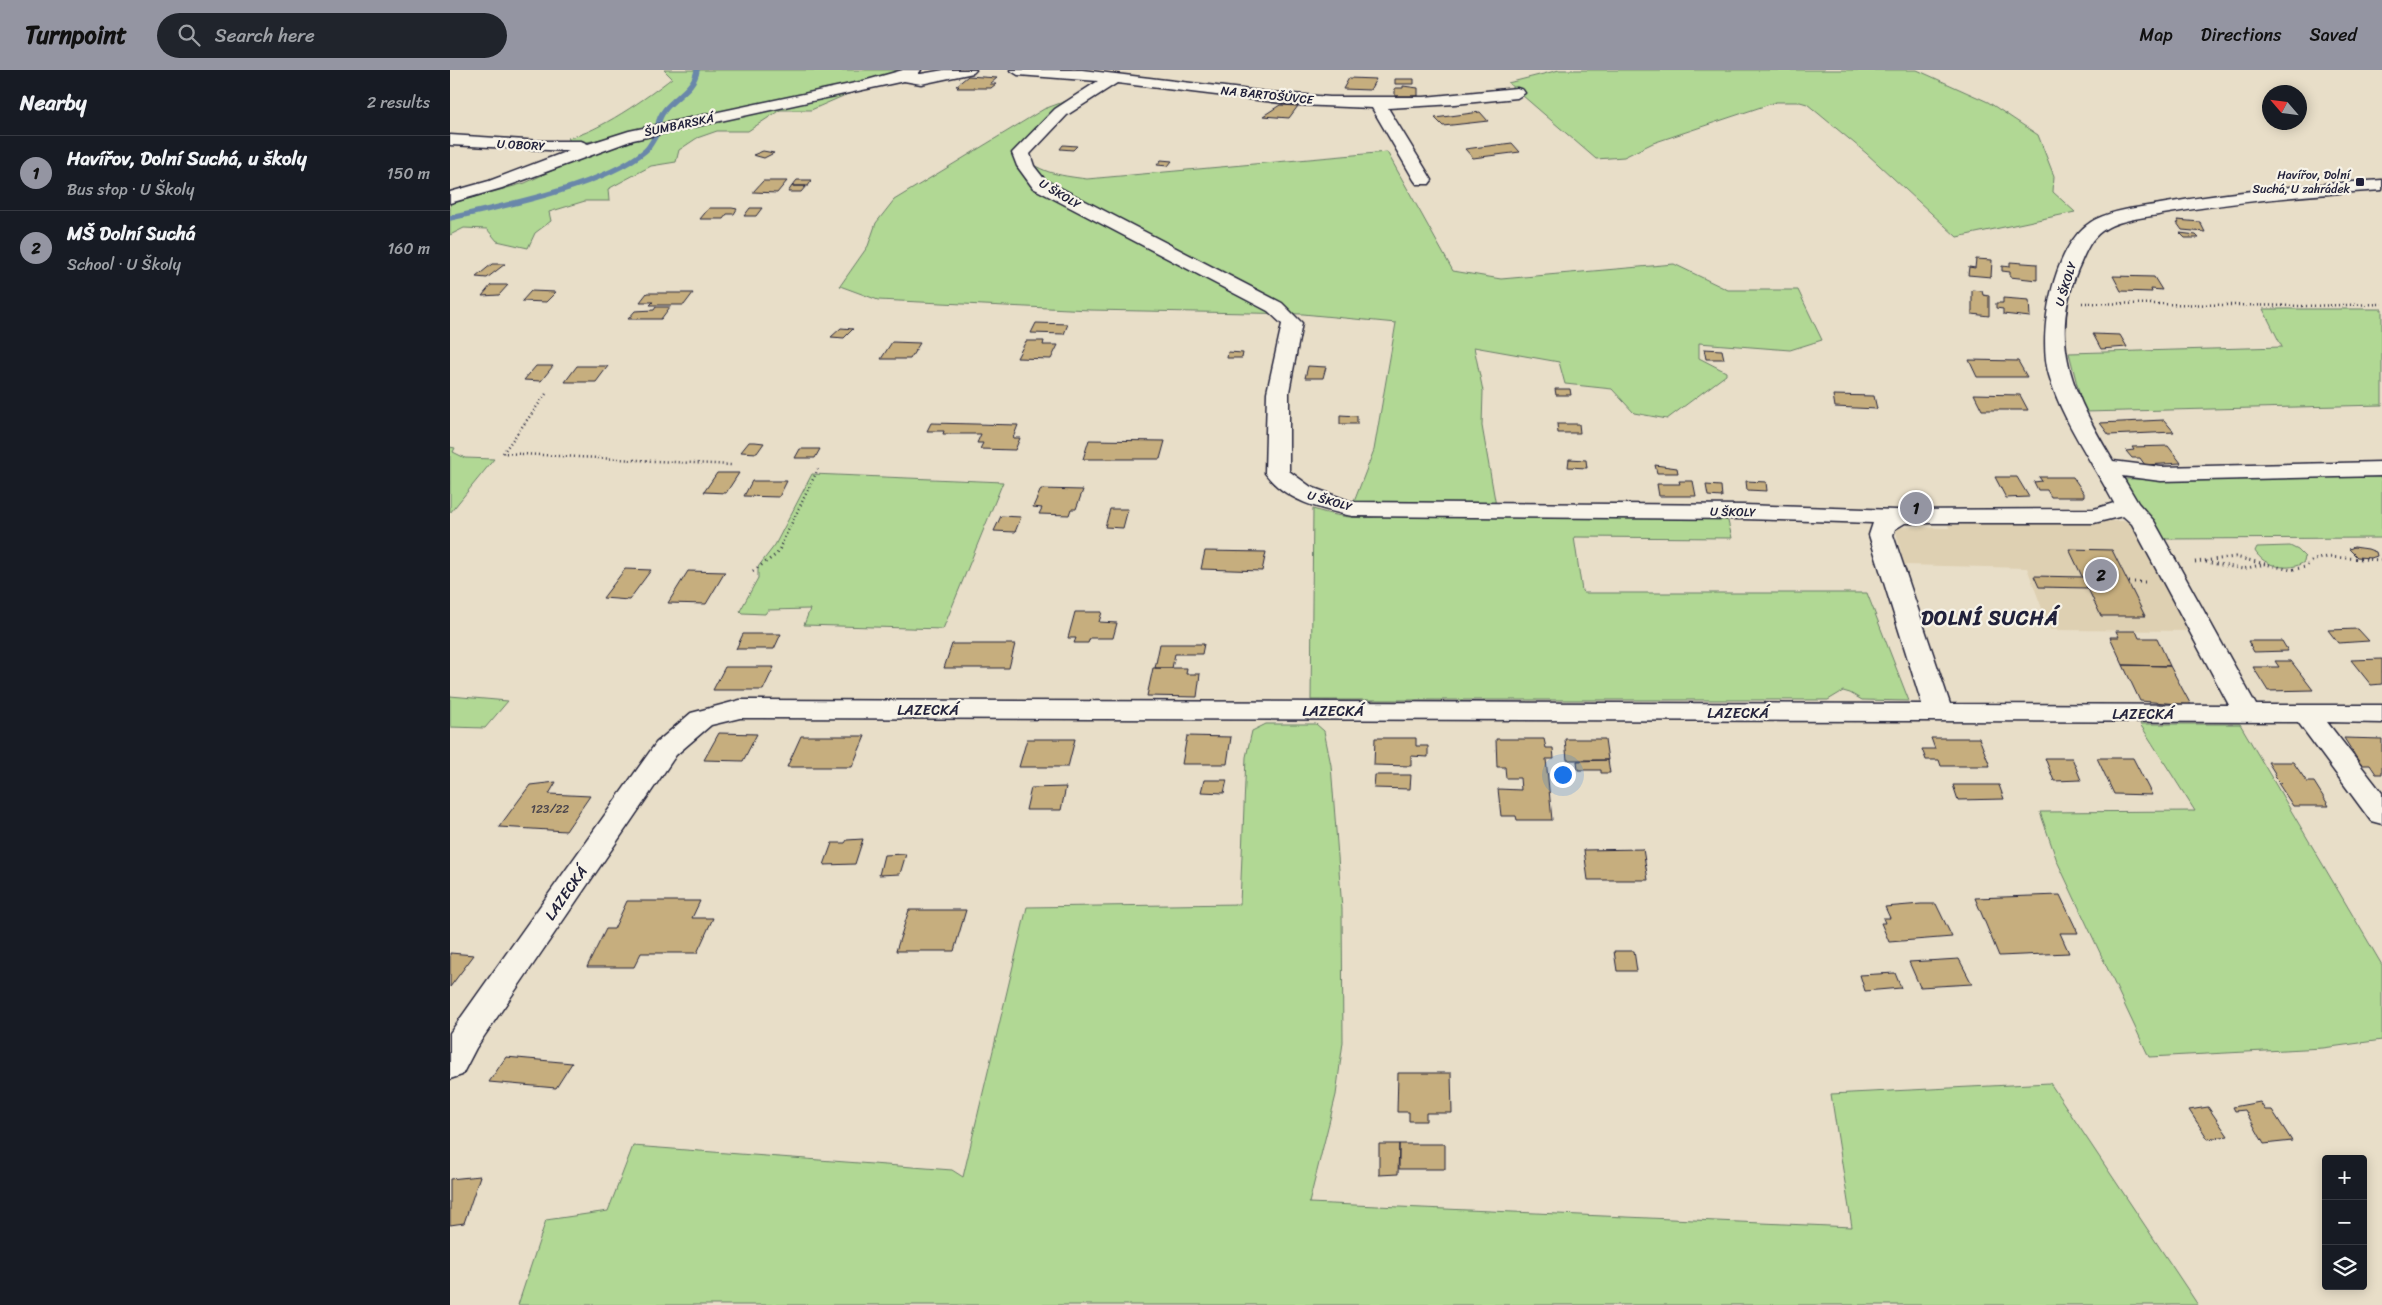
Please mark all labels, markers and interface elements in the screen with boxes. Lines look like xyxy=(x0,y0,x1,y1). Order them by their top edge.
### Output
search box xyxy=(157,13,507,58)
text: Turnpoint xyxy=(25,14,127,56)
text: Search here xyxy=(215,19,315,52)
text: Map xyxy=(2140,19,2173,51)
text: Directions xyxy=(2201,19,2282,51)
text: Saved xyxy=(2310,19,2357,51)
icon: search xyxy=(175,21,203,49)
street label: NA BARTOŠŮVCE xyxy=(1220,79,1316,111)
text: Nearby xyxy=(20,84,86,122)
north arrow xyxy=(2262,85,2307,130)
text: 2 results xyxy=(367,88,430,117)
street label: ŠUMBARSKÁ xyxy=(642,106,718,143)
street label: U OBORY xyxy=(496,133,546,157)
text: Havířov, Dolní Suchá, u školy xyxy=(67,142,307,175)
text: 1 xyxy=(33,159,39,188)
text: 150 m xyxy=(387,159,430,188)
place label: Havířov, Dolní Suchá, U zahrádek xyxy=(2252,164,2352,200)
street label: U ŠKOLY xyxy=(1035,173,1086,215)
text: Bus stop · U Školy xyxy=(67,175,194,204)
marker: Havířov, Dolní Suchá, U zahrádek xyxy=(2354,176,2366,188)
text: MŠ Dolní Suchá xyxy=(67,217,196,250)
text: 2 xyxy=(31,234,41,263)
text: 160 m xyxy=(387,234,430,263)
text: School · U Školy xyxy=(67,250,181,279)
street label: U ŠKOLY xyxy=(2049,259,2083,309)
street label: U ŠKOLY xyxy=(1305,484,1355,518)
pin: 1 xyxy=(1900,489,1932,527)
street label: U ŠKOLY xyxy=(1710,501,1756,523)
pin: 2 xyxy=(2085,556,2117,594)
district label: DOLNÍ SUCHÁ xyxy=(1921,601,2061,636)
street label: LAZECKÁ xyxy=(897,697,961,723)
street label: LAZECKÁ xyxy=(1302,698,1366,724)
street label: LAZECKÁ xyxy=(1707,700,1771,726)
street label: LAZECKÁ xyxy=(2112,701,2176,727)
your location xyxy=(1550,762,1576,788)
house number: 123/22 xyxy=(531,798,569,820)
street label: LAZECKÁ xyxy=(538,859,596,926)
map controls xyxy=(2322,1155,2367,1290)
button: + xyxy=(2322,1155,2367,1200)
button: − xyxy=(2322,1200,2367,1245)
button: layers xyxy=(2322,1245,2367,1290)

